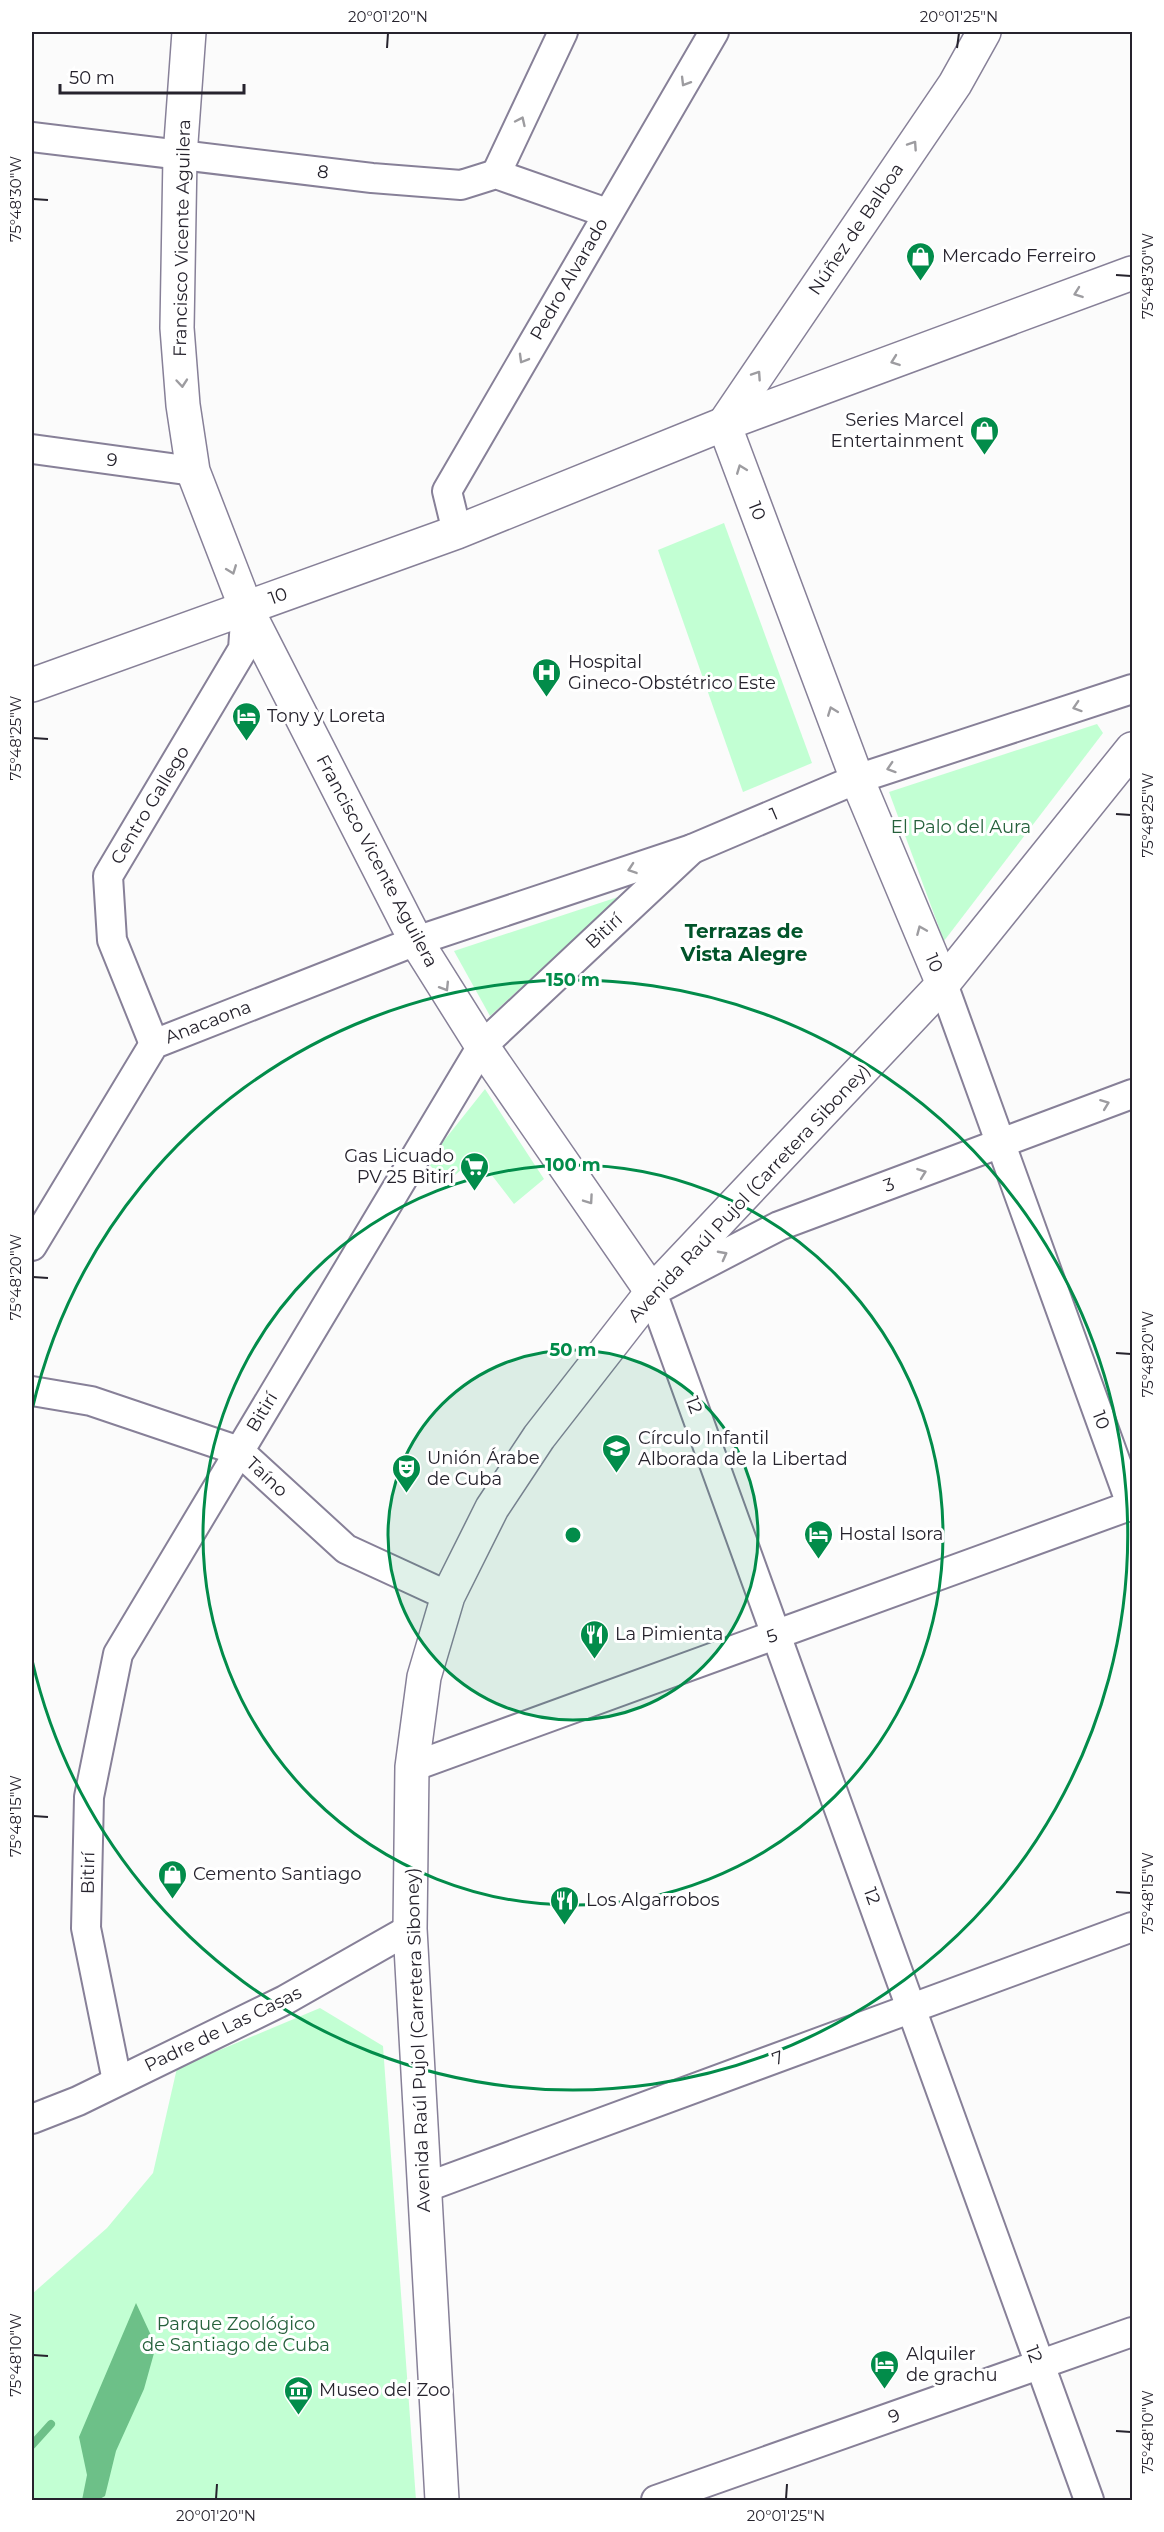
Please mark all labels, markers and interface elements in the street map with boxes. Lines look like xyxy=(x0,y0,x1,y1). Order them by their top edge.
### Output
text: 20°01'20"N xyxy=(348,7,428,26)
text: 20°01'25"N xyxy=(920,7,998,26)
scale bar xyxy=(60,57,244,95)
text: 50 m xyxy=(69,67,115,89)
one-way arrow xyxy=(680,76,692,86)
one-way arrow xyxy=(513,117,525,128)
street label: Francisco Vicente Aguilera xyxy=(169,119,195,357)
one-way arrow xyxy=(906,140,917,151)
text: 75°48'30"W xyxy=(6,156,25,242)
street label: Núñez de Balboa xyxy=(804,159,908,299)
street label: 8 xyxy=(316,160,330,184)
street label: Pedro Alvarado xyxy=(525,214,613,344)
text: 75°48'30"W xyxy=(1138,233,1157,319)
shop icon: Mercado Ferreiro xyxy=(905,240,937,282)
place label: Mercado Ferreiro xyxy=(942,245,1096,267)
one-way arrow xyxy=(1073,286,1084,298)
one-way arrow xyxy=(519,353,530,363)
one-way arrow xyxy=(890,353,901,366)
one-way arrow xyxy=(750,371,761,382)
one-way arrow xyxy=(175,379,188,388)
place label: Series Marcel Entertainment xyxy=(830,409,964,452)
shop icon: Series Marcel Entertainment xyxy=(969,414,1001,456)
street label: 9 xyxy=(105,448,119,472)
one-way arrow xyxy=(735,464,748,475)
street label: 10 xyxy=(743,498,771,524)
one-way arrow xyxy=(225,564,237,575)
street label: 10 xyxy=(266,583,290,609)
place label: Hospital Gineco-Obstétrico Este xyxy=(568,651,776,694)
hospital icon: Hospital Gineco-Obstétrico Este xyxy=(531,656,563,698)
text: 75°48'25"W xyxy=(6,695,25,780)
hotel icon: Tony y Loreta xyxy=(230,700,262,742)
one-way arrow xyxy=(1072,700,1083,713)
place label: Tony y Loreta xyxy=(267,705,386,727)
one-way arrow xyxy=(826,706,839,716)
street label: Centro Gallego xyxy=(106,742,194,868)
street label: Francisco Vicente Aguilera xyxy=(312,751,442,971)
one-way arrow xyxy=(886,761,897,773)
text: 75°48'25"W xyxy=(1138,772,1157,857)
street label: 1 xyxy=(767,803,781,825)
park label: El Palo del Aura xyxy=(891,816,1031,838)
one-way arrow xyxy=(627,861,638,874)
street label: Bitirí xyxy=(581,908,628,953)
district label: Terrazas de Vista Alegre xyxy=(680,919,807,966)
one-way arrow xyxy=(916,925,928,936)
street label: 10 xyxy=(920,950,948,976)
text: 150 m xyxy=(546,969,600,991)
one-way arrow xyxy=(437,980,448,991)
street label: Anacaona xyxy=(162,996,254,1048)
street label: Avenida Raúl Pujol (Carretera Siboney) xyxy=(623,1059,875,1327)
one-way arrow xyxy=(1099,1099,1109,1112)
place label: Gas Licuado PV 25 Bitirí xyxy=(344,1145,455,1188)
supermarket icon: Gas Licuado PV 25 Bitirí xyxy=(459,1150,491,1192)
text: 100 m xyxy=(545,1154,601,1176)
one-way arrow xyxy=(916,1167,927,1180)
street label: 3 xyxy=(880,1173,898,1197)
one-way arrow xyxy=(582,1194,593,1205)
text: 75°48'20"W xyxy=(6,1233,25,1320)
one-way arrow xyxy=(716,1251,727,1262)
text: 75°48'20"W xyxy=(1138,1310,1157,1397)
text: 50 m xyxy=(550,1339,596,1361)
street label: Bitirí xyxy=(242,1387,283,1436)
street label: 12 xyxy=(681,1393,707,1417)
street label: 10 xyxy=(1088,1408,1114,1432)
place label: Círculo Infantil Alborada de la Libertad xyxy=(638,1427,848,1470)
school or university icon: Círculo Infantil Alborada de la Libertad xyxy=(601,1432,633,1474)
place label: Unión Árabe de Cuba xyxy=(427,1447,540,1490)
street label: Taíno xyxy=(242,1452,292,1502)
theatre icon: Unión Árabe de Cuba xyxy=(390,1452,422,1494)
hotel icon: Hostal Isora xyxy=(802,1518,834,1560)
place label: Hostal Isora xyxy=(839,1523,943,1545)
centre of rings xyxy=(563,1525,583,1545)
restaurant icon: La Pimienta xyxy=(578,1618,610,1660)
place label: La Pimienta xyxy=(615,1623,723,1645)
street label: 5 xyxy=(763,1624,781,1648)
text: 75°48'15"W xyxy=(6,1775,25,1857)
street label: Bitirí xyxy=(77,1850,99,1894)
text: 75°48'15"W xyxy=(1138,1852,1157,1934)
shop icon: Cemento Santiago xyxy=(156,1858,188,1900)
place label: Cemento Santiago xyxy=(193,1863,362,1885)
street label: Avenida Raúl Pujol (Carretera Siboney) xyxy=(401,1867,435,2213)
restaurant icon: Los Algarrobos xyxy=(549,1884,581,1926)
street label: 12 xyxy=(859,1884,885,1908)
place label: Los Algarrobos xyxy=(586,1889,720,1911)
street label: Padre de Las Casas xyxy=(141,1981,305,2077)
street label: 7 xyxy=(769,2046,787,2070)
text: 75°48'10"W xyxy=(6,2313,25,2397)
park label: Parque Zoológico de Santiago de Cuba xyxy=(142,2313,330,2356)
street label: 12 xyxy=(1021,2342,1047,2366)
place label: Alquiler de grachu xyxy=(906,2343,998,2386)
hotel icon: Alquiler de grachu xyxy=(869,2348,901,2390)
museum icon: Museo del Zoo xyxy=(282,2374,314,2416)
place label: Museo del Zoo xyxy=(319,2379,451,2401)
text: 75°48'10"W xyxy=(1138,2390,1157,2474)
street label: 9 xyxy=(885,2404,903,2428)
text: 20°01'20"N xyxy=(176,2506,256,2525)
text: 20°01'25"N xyxy=(747,2506,825,2525)

